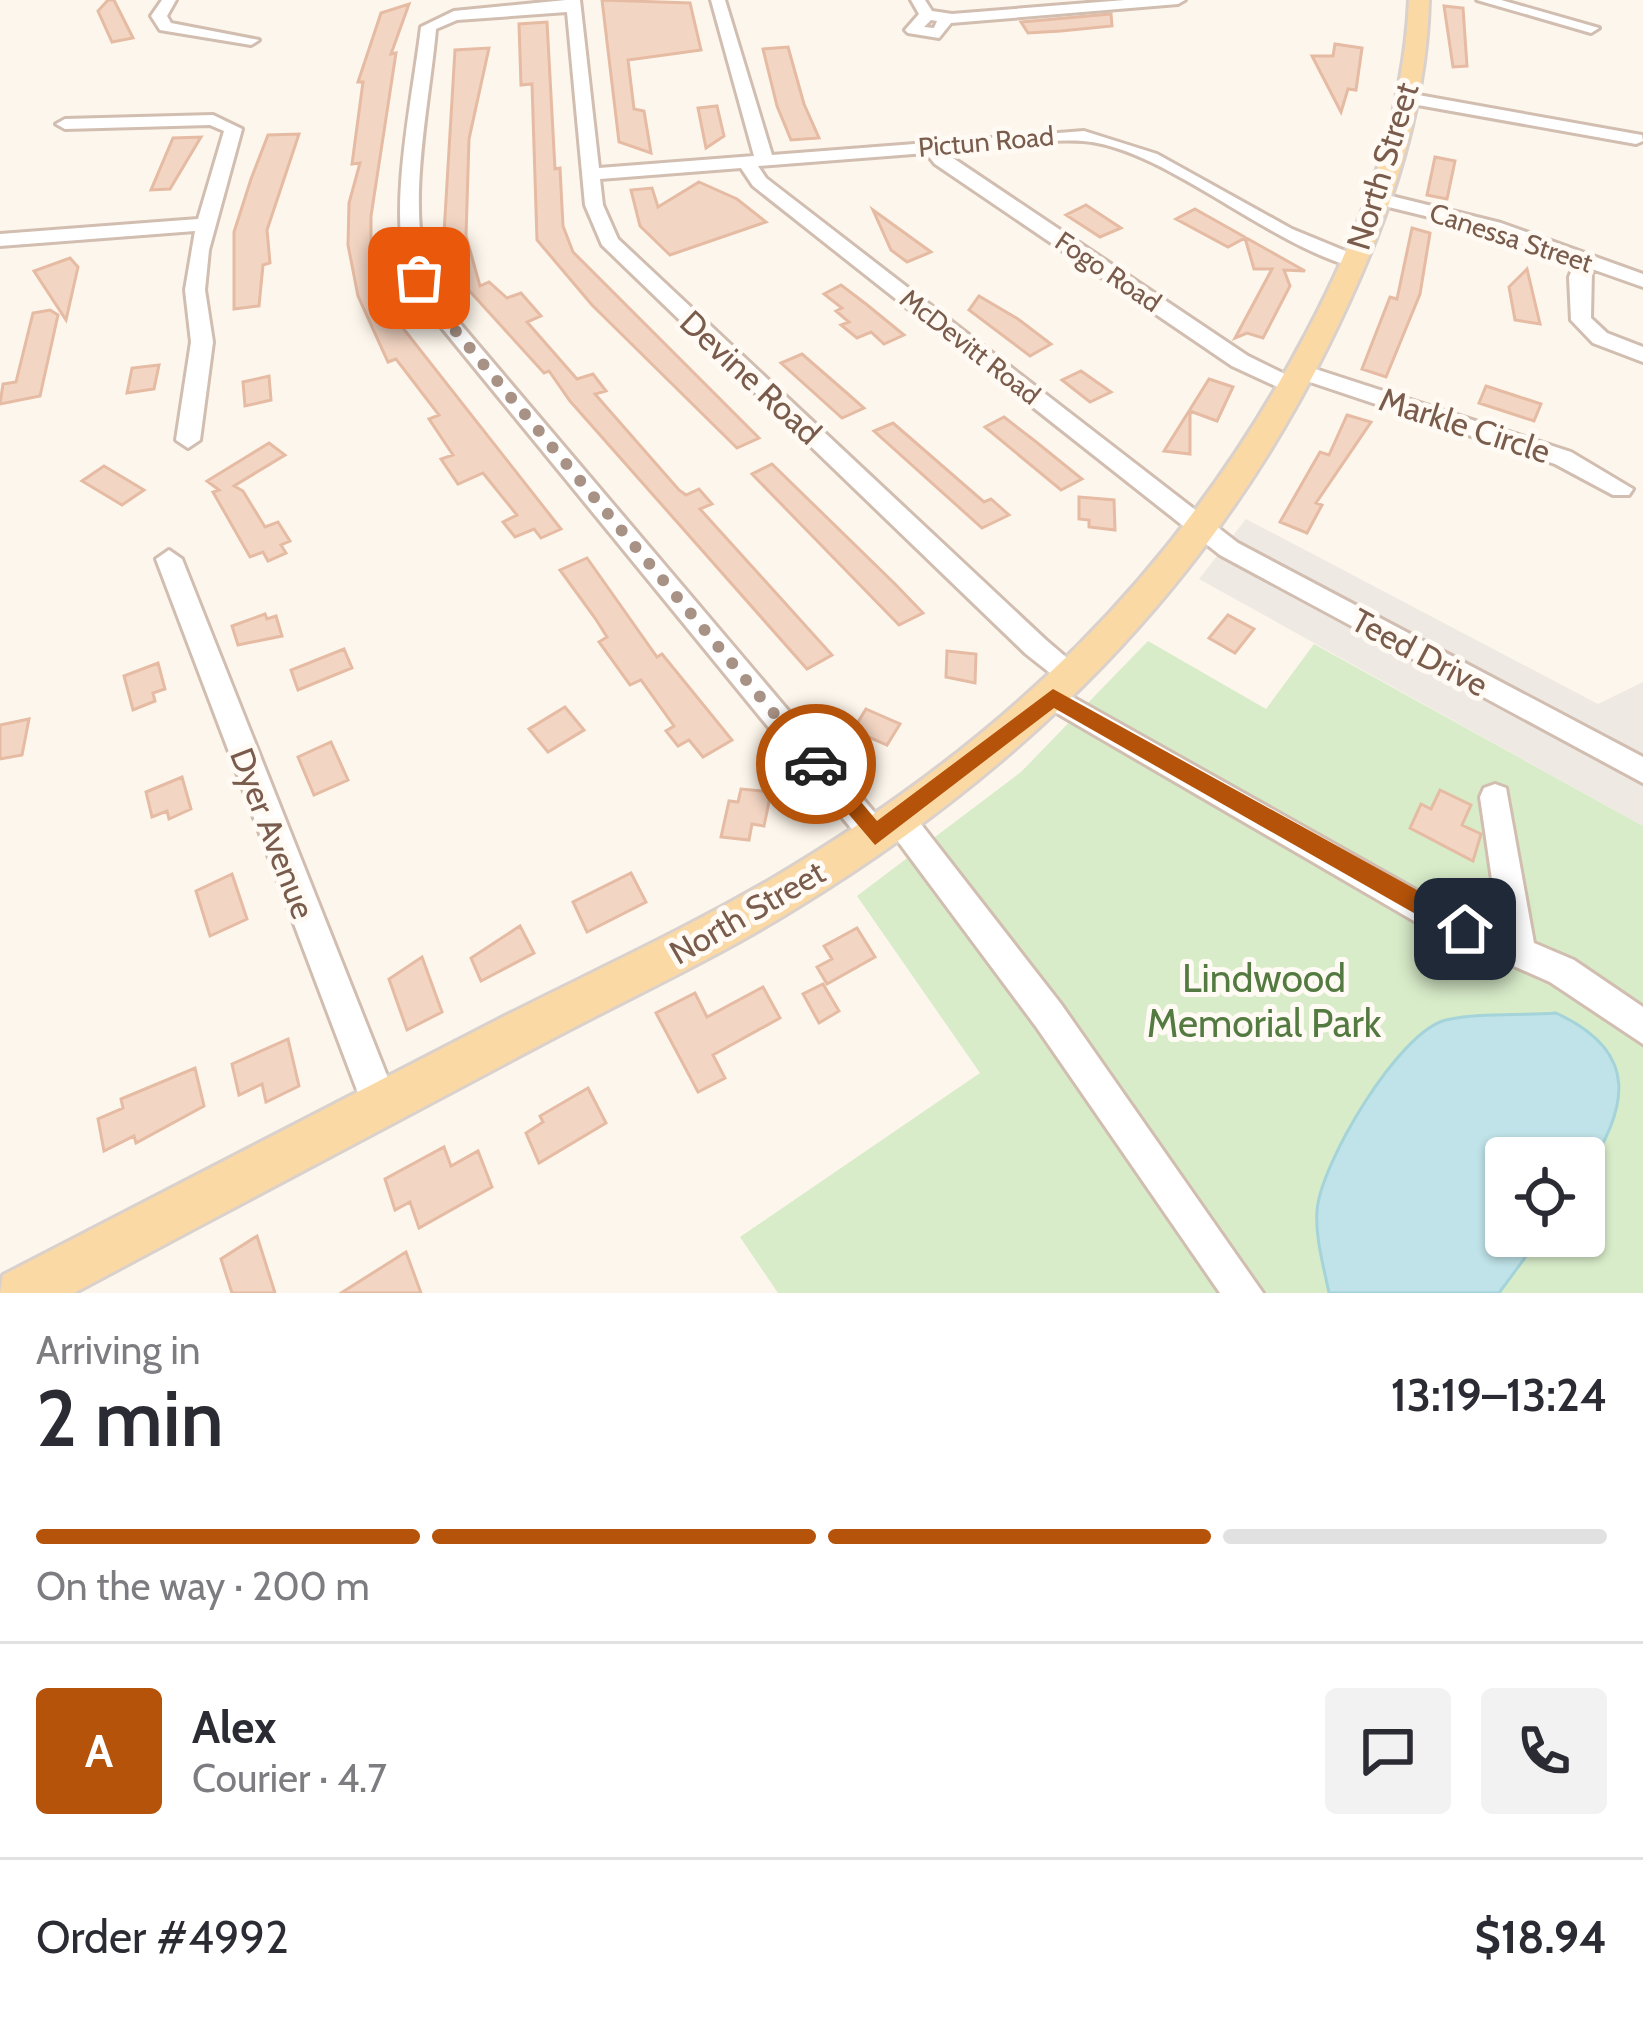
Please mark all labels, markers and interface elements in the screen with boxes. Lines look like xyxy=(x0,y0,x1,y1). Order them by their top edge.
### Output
street label: North Street xyxy=(1338,78,1426,254)
street label: Pictun Road xyxy=(917,119,1055,164)
street label: Canessa Street xyxy=(1426,196,1597,279)
street label: Fogo Road xyxy=(1049,224,1168,319)
pin xyxy=(368,227,470,329)
icon: bag xyxy=(386,245,452,311)
street label: McDevitt Road xyxy=(894,282,1047,412)
street label: Devine Road xyxy=(672,302,830,452)
street label: Markle Circle xyxy=(1374,379,1556,471)
street label: Teed Drive xyxy=(1345,599,1495,705)
courier xyxy=(756,704,876,824)
icon: car xyxy=(783,731,849,797)
street label: Dyer Avenue xyxy=(222,742,324,924)
street label: North Street xyxy=(662,852,832,972)
pin xyxy=(1414,878,1516,980)
icon: home xyxy=(1432,896,1498,962)
park label: Lindwood Memorial Park xyxy=(1147,954,1382,1047)
map controls xyxy=(1485,1137,1605,1257)
button: locate xyxy=(1485,1137,1605,1257)
text: Arriving in xyxy=(36,1326,200,1374)
text: 13:19–13:24 xyxy=(1391,1368,1607,1422)
text: 2 min xyxy=(36,1371,224,1466)
text: On the way · 200 m xyxy=(36,1562,370,1610)
button: chat xyxy=(1325,1688,1451,1814)
button: phone xyxy=(1481,1688,1607,1814)
text: Alex xyxy=(192,1700,276,1754)
text: A xyxy=(85,1724,113,1778)
text: Courier · 4.7 xyxy=(192,1754,387,1802)
text: Order #4992 xyxy=(36,1910,289,1964)
text: $18.94 xyxy=(1475,1910,1607,1964)

